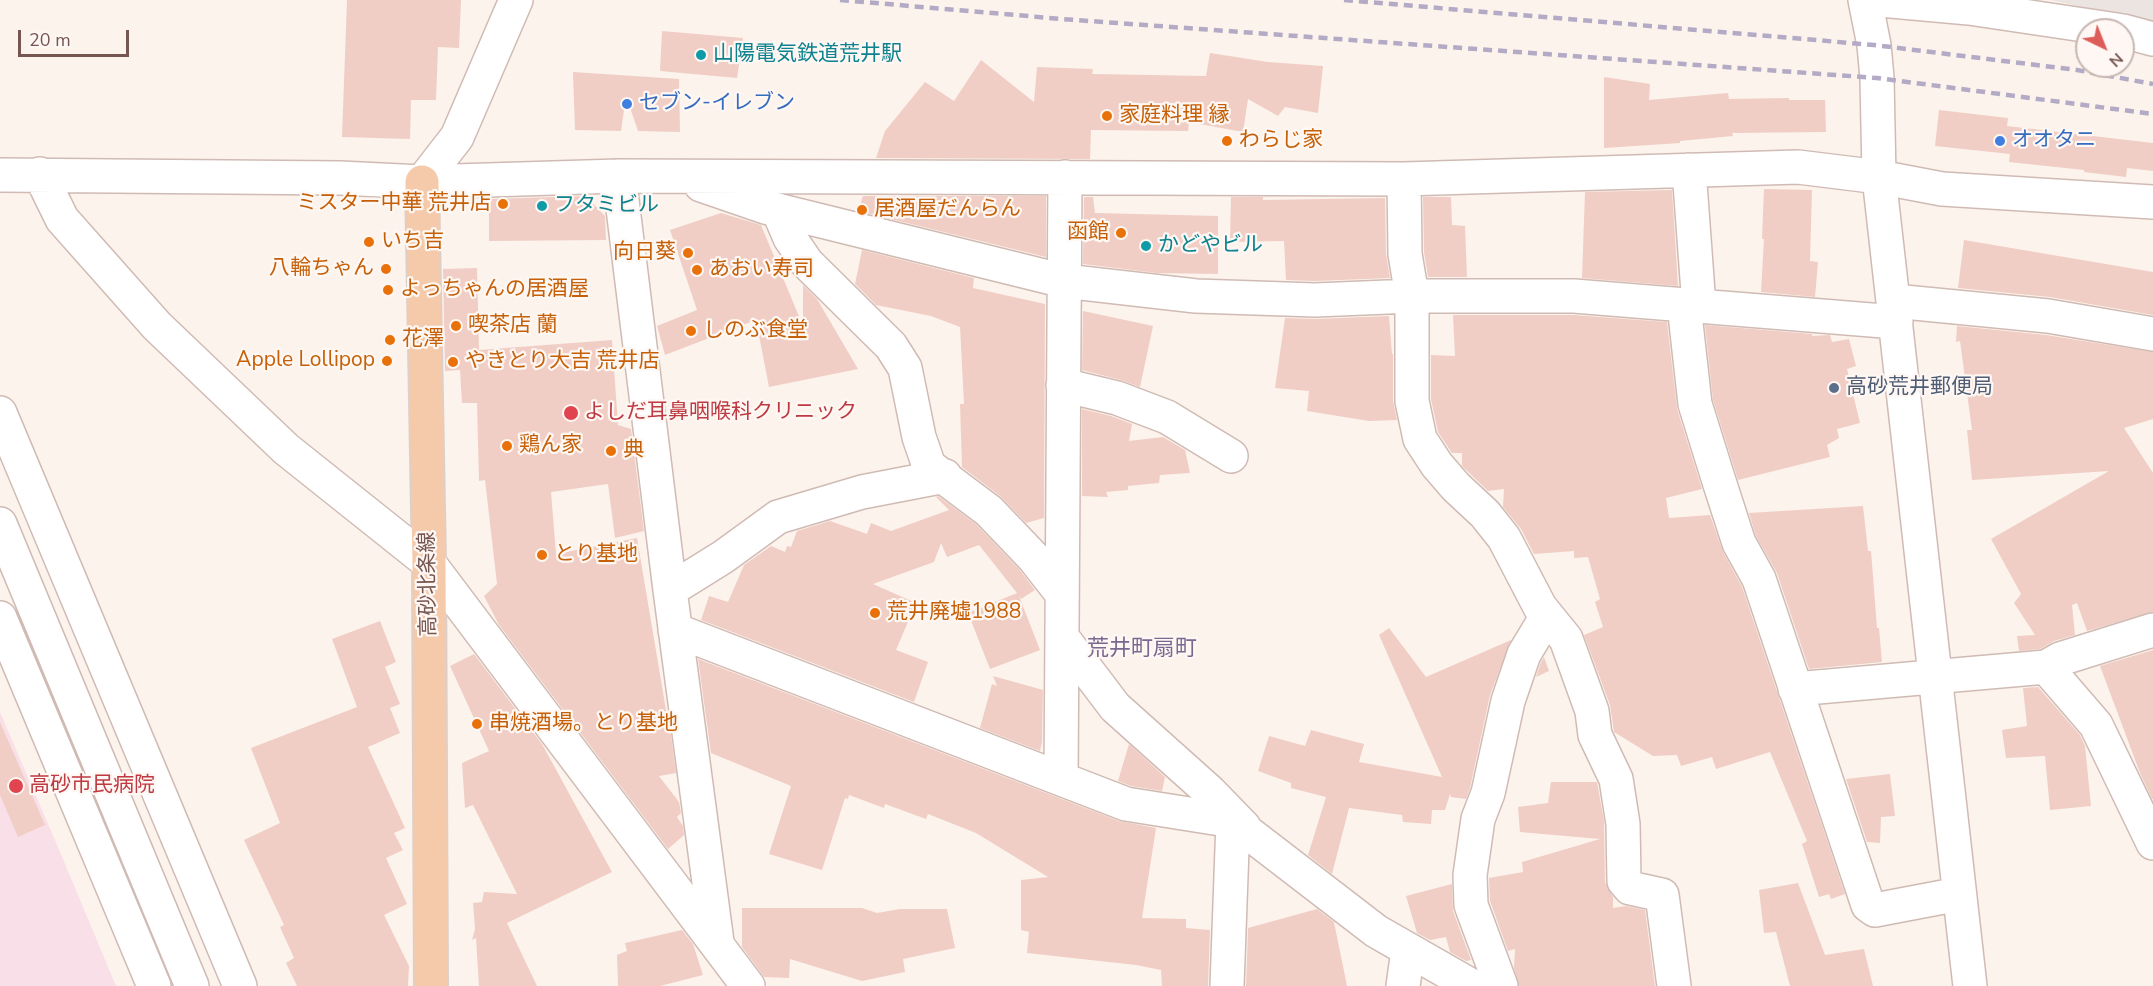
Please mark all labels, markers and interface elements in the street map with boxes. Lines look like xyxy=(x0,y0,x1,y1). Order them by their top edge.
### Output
scale bar xyxy=(21,18,132,56)
north arrow xyxy=(2075,18,2135,78)
text: 20 m xyxy=(29,28,71,52)
place label: 山陽電気鉄道荒井駅 xyxy=(713,42,902,68)
marker: 山陽電気鉄道荒井駅 xyxy=(694,48,708,62)
text: N xyxy=(2104,48,2128,72)
place label: セブン-イレブン xyxy=(639,91,795,117)
marker: セブン-イレブン xyxy=(620,97,634,111)
place label: 家庭料理 縁 xyxy=(1119,103,1229,129)
marker: 家庭料理 縁 xyxy=(1100,109,1114,123)
place label: わらじ家 xyxy=(1239,128,1323,154)
place label: オオタニ xyxy=(2012,128,2096,154)
marker: わらじ家 xyxy=(1220,134,1234,148)
marker: オオタニ xyxy=(1993,134,2007,148)
place label: ミスター中華 荒井店 xyxy=(297,191,491,217)
place label: フタミビル xyxy=(554,193,659,219)
marker: ミスター中華 荒井店 xyxy=(496,197,510,211)
place label: 居酒屋だんらん xyxy=(874,197,1021,223)
marker: フタミビル xyxy=(535,199,549,213)
marker: 居酒屋だんらん xyxy=(855,203,869,217)
place label: 函館 xyxy=(1067,220,1109,246)
marker: 函館 xyxy=(1114,226,1128,240)
place label: いち吉 xyxy=(381,229,444,255)
place label: かどやビル xyxy=(1158,233,1263,259)
marker: いち吉 xyxy=(362,235,376,249)
marker: かどやビル xyxy=(1139,239,1153,253)
place label: 向日葵 xyxy=(613,240,676,266)
marker: 向日葵 xyxy=(681,246,695,260)
place label: 八輪ちゃん xyxy=(269,256,374,282)
place label: あおい寿司 xyxy=(709,257,814,283)
marker: 八輪ちゃん xyxy=(379,262,393,276)
marker: あおい寿司 xyxy=(690,263,704,277)
place label: よっちゃんの居酒屋 xyxy=(400,277,589,303)
marker: よっちゃんの居酒屋 xyxy=(381,283,395,297)
place label: 喫茶店 蘭 xyxy=(468,313,557,339)
place label: しのぶ食堂 xyxy=(703,318,808,344)
marker: 喫茶店 蘭 xyxy=(449,319,463,333)
marker: しのぶ食堂 xyxy=(684,324,698,338)
place label: 花澤 xyxy=(402,327,444,353)
marker: 花澤 xyxy=(383,333,397,347)
place label: Apple Lollipop xyxy=(236,348,375,374)
place label: やきとり大吉 荒井店 xyxy=(465,349,659,375)
marker: Apple Lollipop xyxy=(380,354,394,368)
marker: やきとり大吉 荒井店 xyxy=(446,355,460,369)
place label: 高砂荒井郵便局 xyxy=(1846,375,1993,401)
marker: 高砂荒井郵便局 xyxy=(1827,381,1841,395)
place label: よしだ耳鼻咽喉科クリニック xyxy=(584,400,857,426)
marker: よしだ耳鼻咽喉科クリニック xyxy=(562,404,580,422)
place label: 鶏ん家 xyxy=(519,433,582,459)
place label: 典 xyxy=(623,438,644,464)
marker: 鶏ん家 xyxy=(500,439,514,453)
marker: 典 xyxy=(604,444,618,458)
street label: 高砂北条線 xyxy=(415,531,443,637)
place label: とり基地 xyxy=(554,542,638,568)
marker: とり基地 xyxy=(535,548,549,562)
place label: 荒井廃墟1988 xyxy=(887,600,1021,626)
marker: 荒井廃墟1988 xyxy=(868,606,882,620)
district label: 荒井町扇町 xyxy=(1087,637,1197,663)
place label: 串焼酒場。とり基地 xyxy=(489,711,678,737)
marker: 串焼酒場。とり基地 xyxy=(470,717,484,731)
place label: 高砂市民病院 xyxy=(29,773,155,799)
marker: 高砂市民病院 xyxy=(7,777,25,795)

